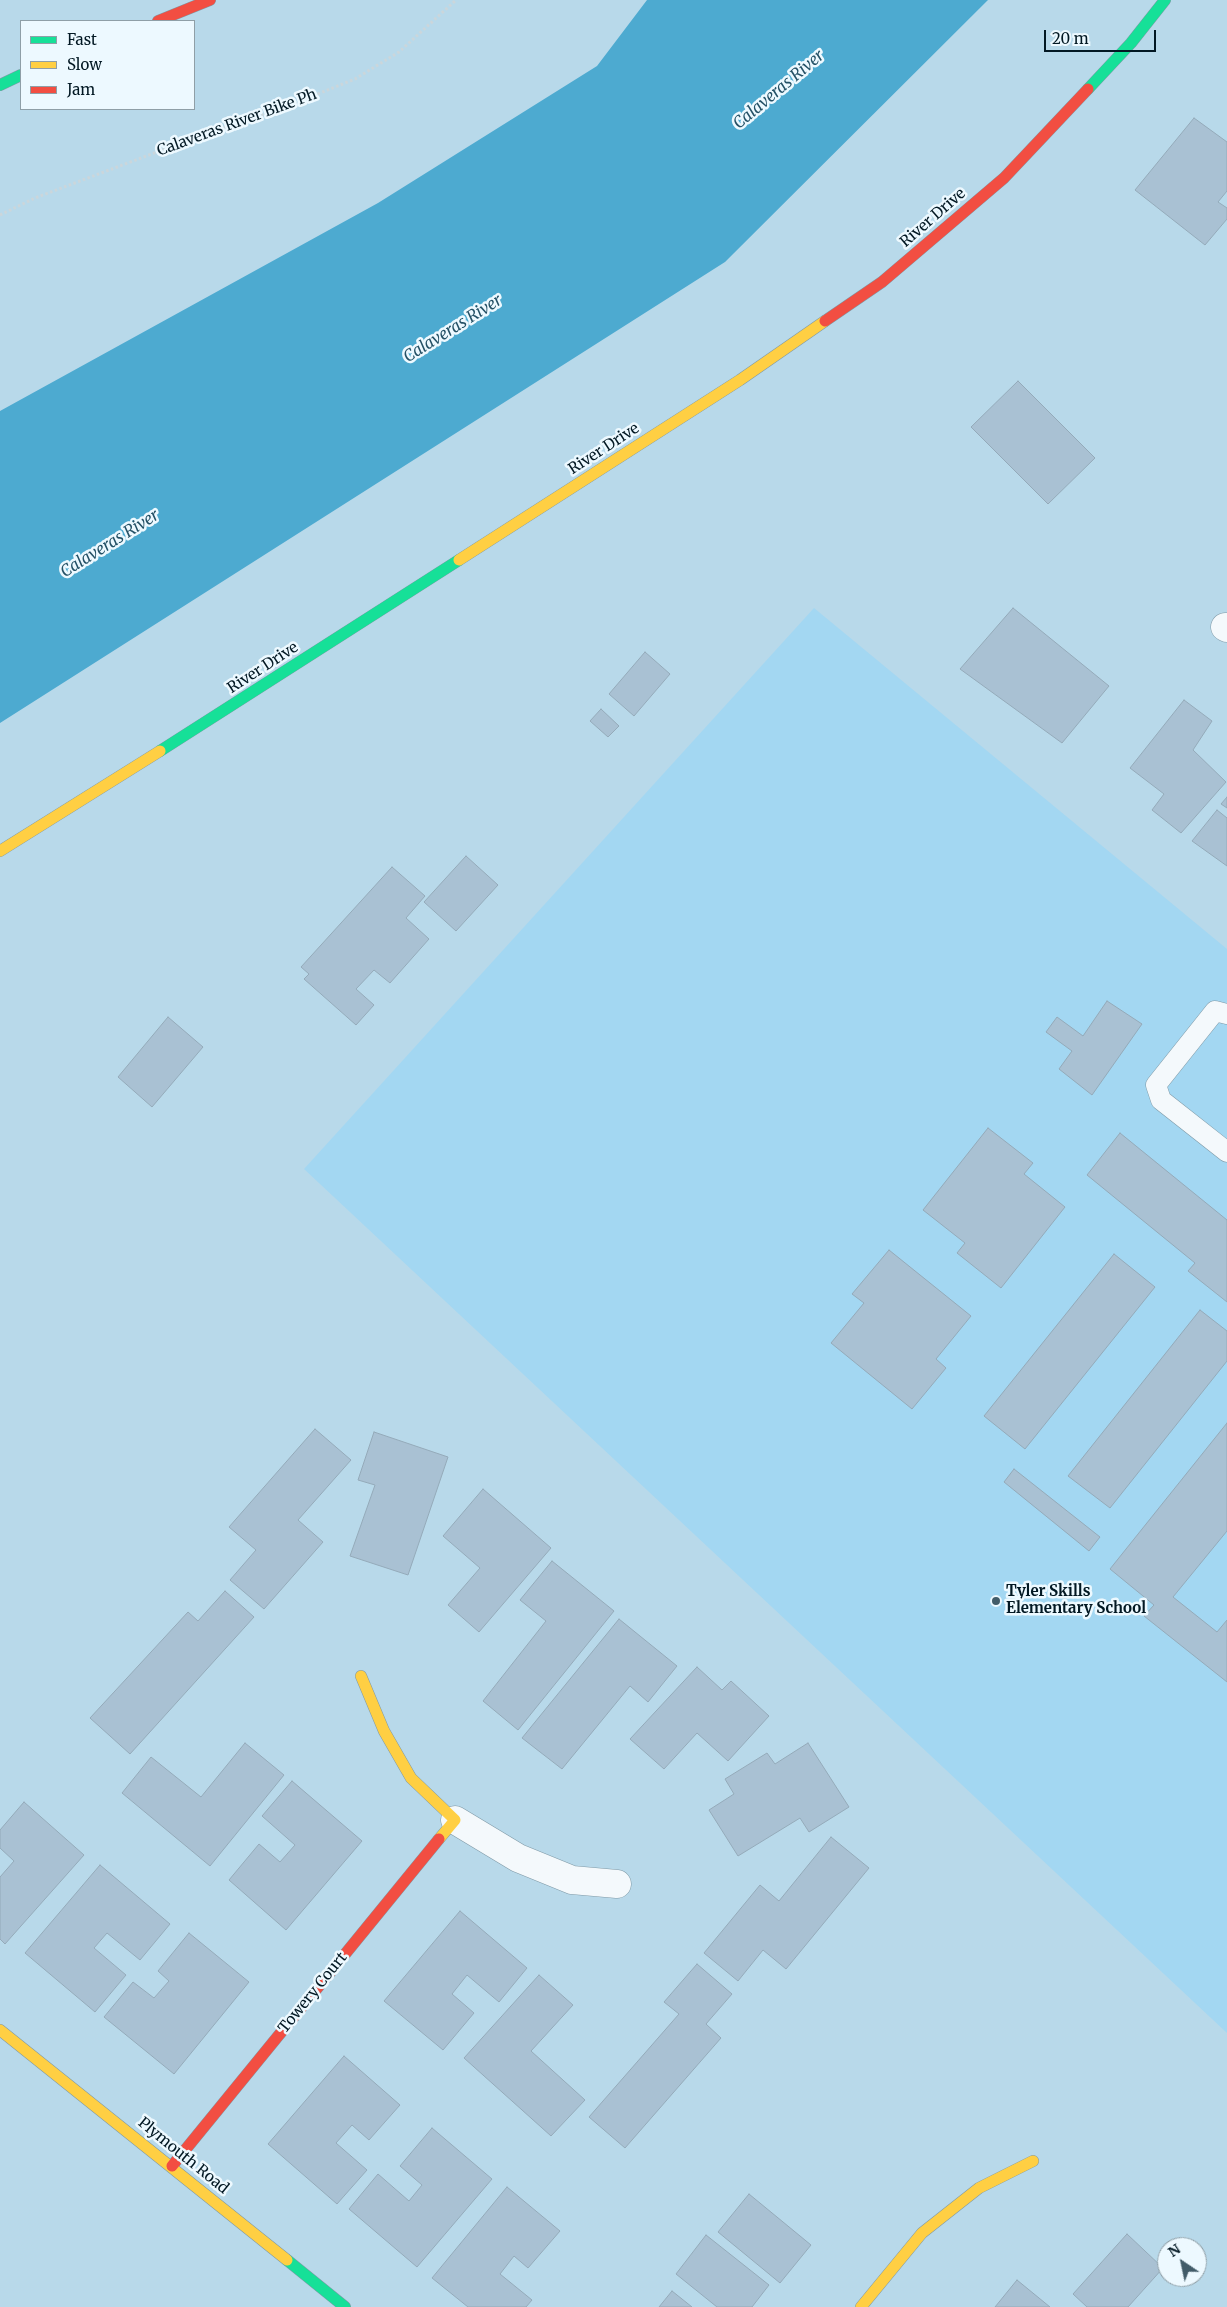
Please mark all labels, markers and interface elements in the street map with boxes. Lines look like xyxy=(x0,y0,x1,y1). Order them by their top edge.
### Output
legend xyxy=(20,20,195,110)
scale bar xyxy=(1047,20,1160,52)
text: 20 m xyxy=(1052,29,1089,48)
text: Fast xyxy=(67,30,97,49)
water label: Calaveras River xyxy=(730,47,828,133)
text: Slow xyxy=(67,55,102,74)
text: Jam xyxy=(67,80,95,99)
street label: Calaveras River Bike Ph xyxy=(155,86,319,160)
street label: River Drive xyxy=(897,185,969,251)
water label: Calaveras River xyxy=(400,291,506,367)
street label: River Drive xyxy=(565,420,643,478)
water label: Calaveras River xyxy=(57,506,163,582)
street label: River Drive xyxy=(224,639,302,697)
place label: Tyler Skills Elementary School xyxy=(1006,1583,1146,1618)
marker: Tyler Skills Elementary School xyxy=(990,1595,1002,1607)
street label: Towery Court xyxy=(275,1949,351,2037)
street label: Plymouth Road xyxy=(134,2114,232,2198)
north arrow xyxy=(1157,2237,1207,2287)
text: N xyxy=(1165,2240,1184,2261)

